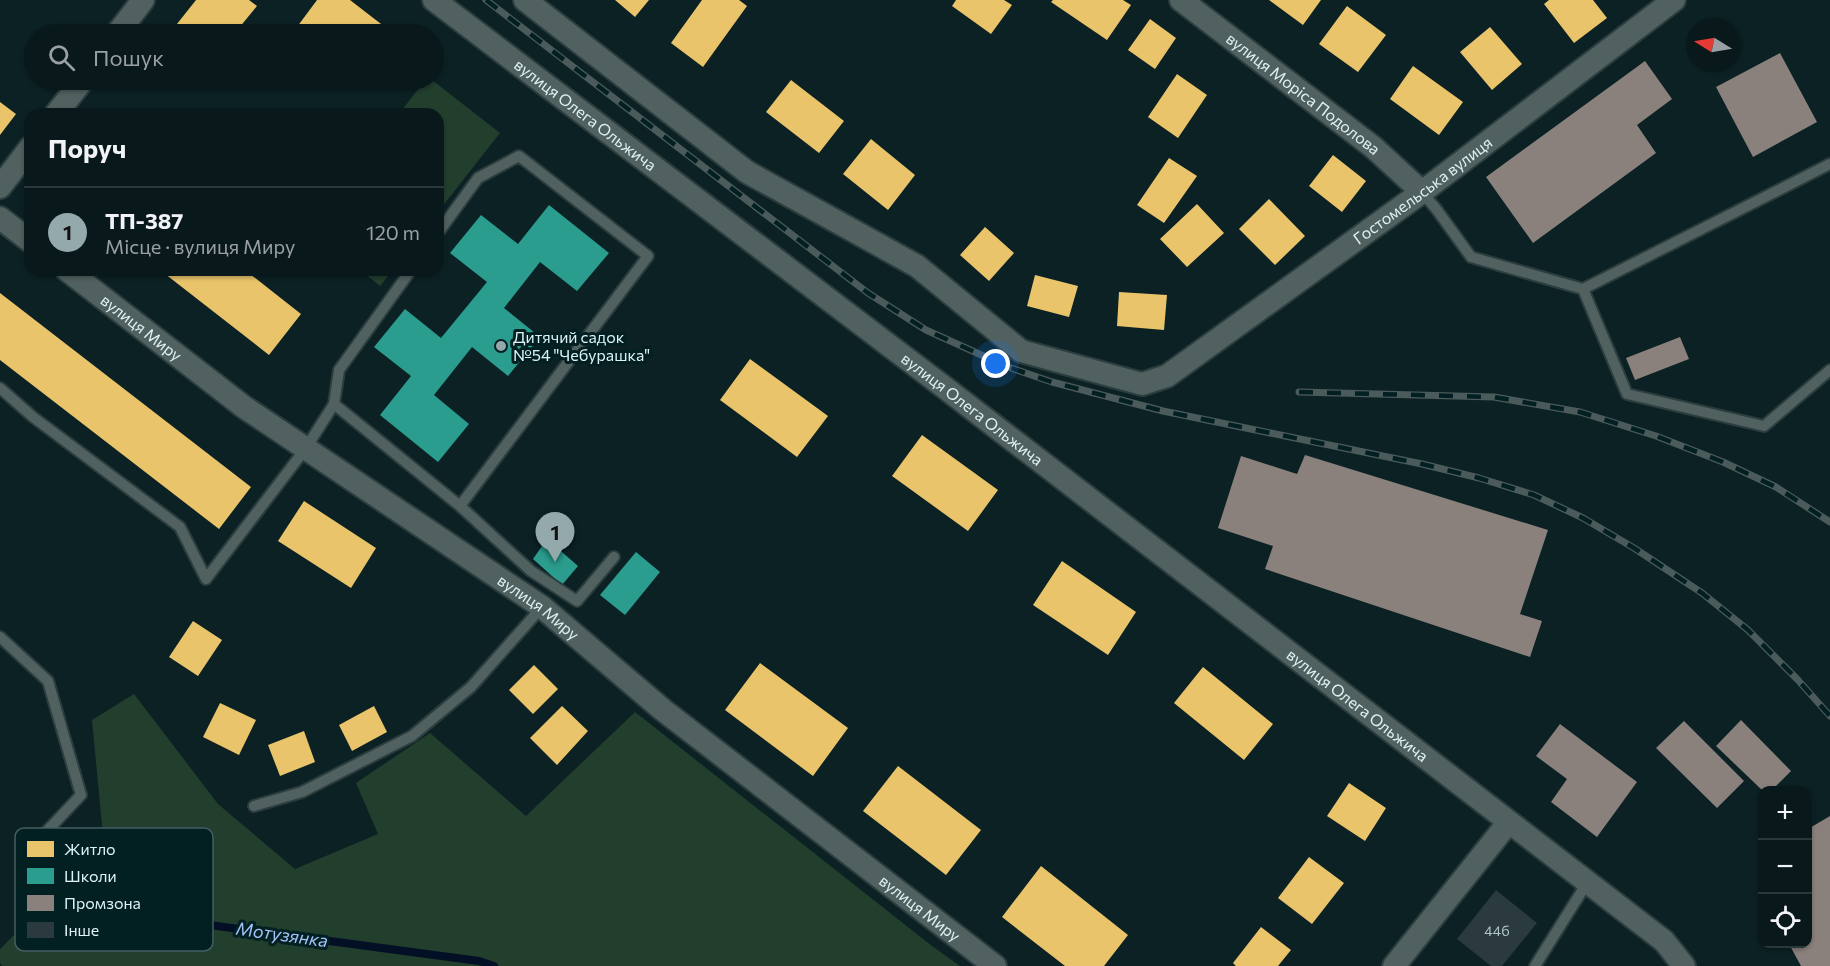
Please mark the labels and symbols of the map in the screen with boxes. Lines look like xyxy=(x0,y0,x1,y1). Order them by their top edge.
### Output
north arrow xyxy=(1686,18,1740,72)
street label: вулиця Моріса Подолова xyxy=(1223,28,1385,158)
street label: вулиця Олега Ольжича xyxy=(511,55,660,174)
street label: Гостомельська вулиця xyxy=(1349,132,1495,248)
street label: вулиця Миру xyxy=(97,290,186,364)
place label: Дитячий садок №54 "Чебурашка" xyxy=(513,327,650,364)
marker: Дитячий садок №54 "Чебурашка" xyxy=(494,339,508,353)
street label: вулиця Олега Ольжича xyxy=(898,348,1047,469)
your location xyxy=(981,349,1010,378)
pin: 1 xyxy=(536,512,574,562)
street label: вулиця Миру xyxy=(494,570,583,644)
street label: вулиця Олега Ольжича xyxy=(1283,644,1432,765)
legend xyxy=(15,828,213,951)
text: Житло xyxy=(64,839,116,858)
text: Школи xyxy=(64,866,117,885)
street label: вулиця Миру xyxy=(876,870,965,945)
text: Промзона xyxy=(64,893,141,912)
water label: Мотузянка xyxy=(235,917,330,951)
text: Інше xyxy=(64,920,99,939)
house number: 44б xyxy=(1484,922,1510,939)

